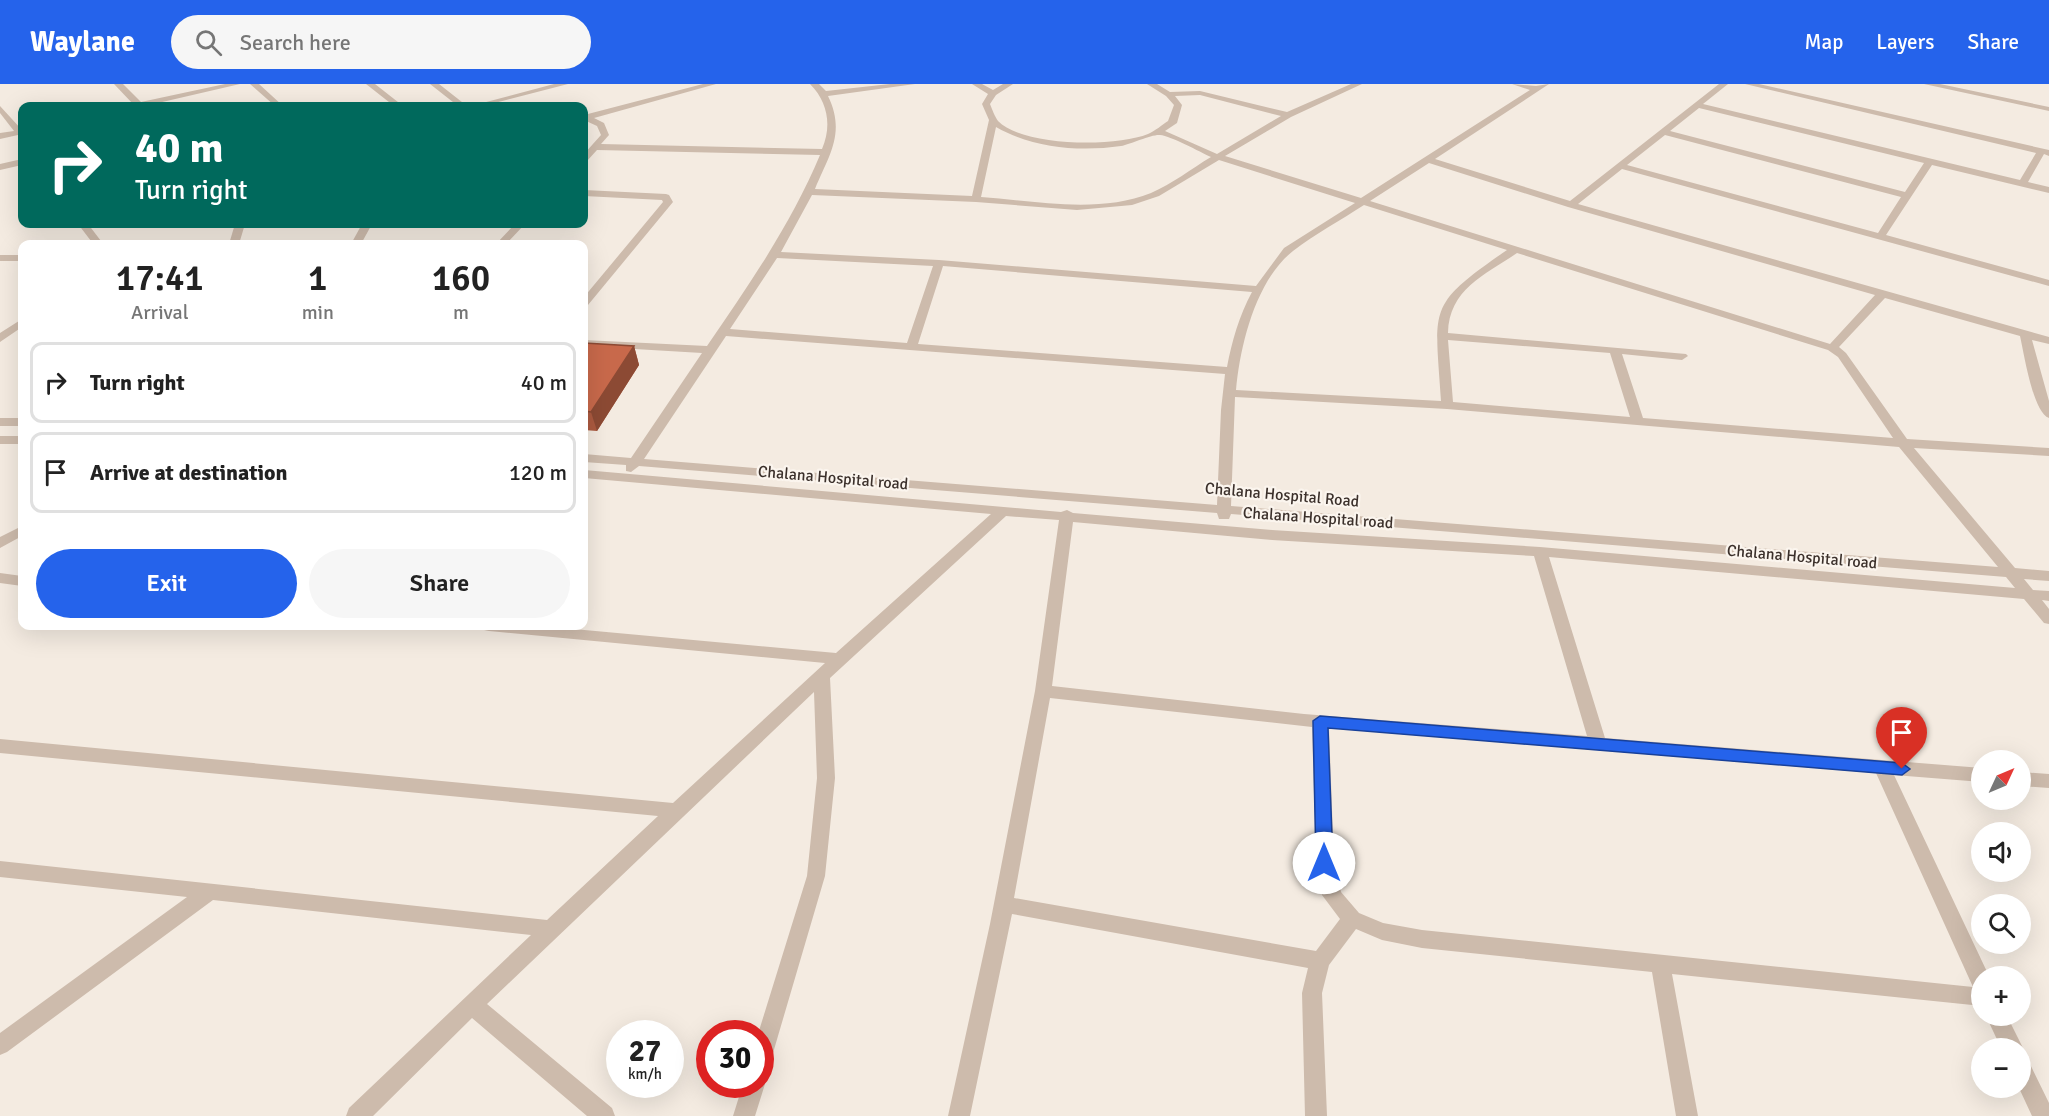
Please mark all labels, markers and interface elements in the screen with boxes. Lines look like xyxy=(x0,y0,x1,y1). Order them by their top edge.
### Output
search box xyxy=(171,15,591,69)
text: Waylane xyxy=(30,25,135,59)
icon: search xyxy=(192,26,225,59)
text: Search here xyxy=(240,29,351,56)
text: Map xyxy=(1805,29,1843,55)
text: Layers xyxy=(1876,29,1934,55)
text: Share xyxy=(1967,29,2019,55)
text: 40 m xyxy=(135,123,224,174)
icon: right xyxy=(36,126,114,204)
text: Turn right xyxy=(135,174,248,207)
text: 17:41 xyxy=(116,256,204,301)
text: 1 xyxy=(308,256,328,301)
text: 160 xyxy=(432,256,490,301)
text: Arrival xyxy=(131,300,189,325)
text: min xyxy=(302,300,334,325)
text: m xyxy=(453,300,469,325)
icon: right xyxy=(39,366,72,399)
text: Turn right xyxy=(90,369,185,396)
text: 40 m xyxy=(521,369,567,396)
icon: arrive xyxy=(39,456,72,489)
text: Arrive at destination xyxy=(90,459,287,486)
text: 120 m xyxy=(509,459,567,486)
street label: Chalana Hospital road xyxy=(757,461,909,495)
street label: Chalana Hospital Road xyxy=(1204,478,1360,512)
street label: Chalana Hospital road xyxy=(1242,503,1394,533)
street label: Chalana Hospital road xyxy=(1726,540,1878,574)
button: Exit xyxy=(36,549,297,618)
button: Share xyxy=(309,549,570,618)
pin xyxy=(1876,707,1927,769)
icon: arrive xyxy=(1885,716,1918,749)
north arrow xyxy=(1971,750,2031,810)
map controls xyxy=(1971,750,2031,1098)
button: sound xyxy=(1971,822,2031,882)
position arrow xyxy=(1292,831,1356,895)
button: search xyxy=(1971,894,2031,954)
button: + xyxy=(1971,966,2031,1026)
speed limit sign: 30 xyxy=(696,1020,774,1098)
text: 27 xyxy=(629,1033,661,1070)
button: − xyxy=(1971,1038,2031,1098)
text: km/h xyxy=(628,1065,662,1083)

